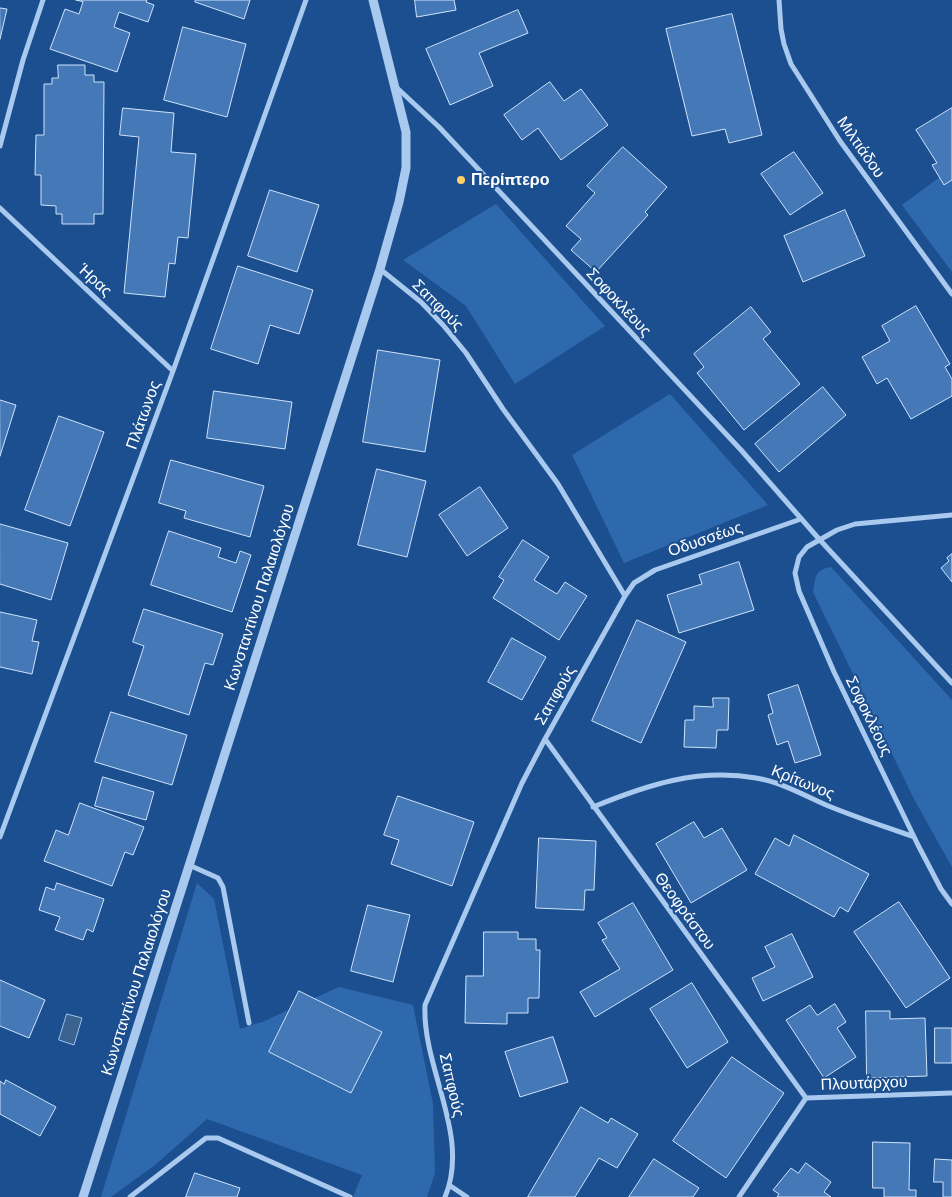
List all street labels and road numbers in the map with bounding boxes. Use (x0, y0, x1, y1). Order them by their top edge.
street label: Μιλτιάδου (833, 113, 889, 181)
street label: Ήρας (74, 260, 116, 300)
street label: Σοφοκλέους (582, 264, 656, 340)
street label: Σαπφούς (408, 275, 468, 335)
street label: Πλάτωνος (122, 378, 164, 452)
street label: Κωνσταντίνου Παλαιολόγου (220, 501, 298, 693)
street label: Οδυσσέως (665, 517, 745, 561)
street label: Σαπφούς (530, 662, 580, 728)
street label: Σοφοκλέους (841, 673, 897, 759)
street label: Κρίτωνος (769, 761, 837, 803)
street label: Θεοφράστου (651, 869, 719, 953)
street label: Κωνσταντίνου Παλαιολόγου (97, 886, 175, 1078)
street label: Σαπφούς (435, 1051, 469, 1119)
street label: Πλουτάρχου (820, 1072, 908, 1094)

